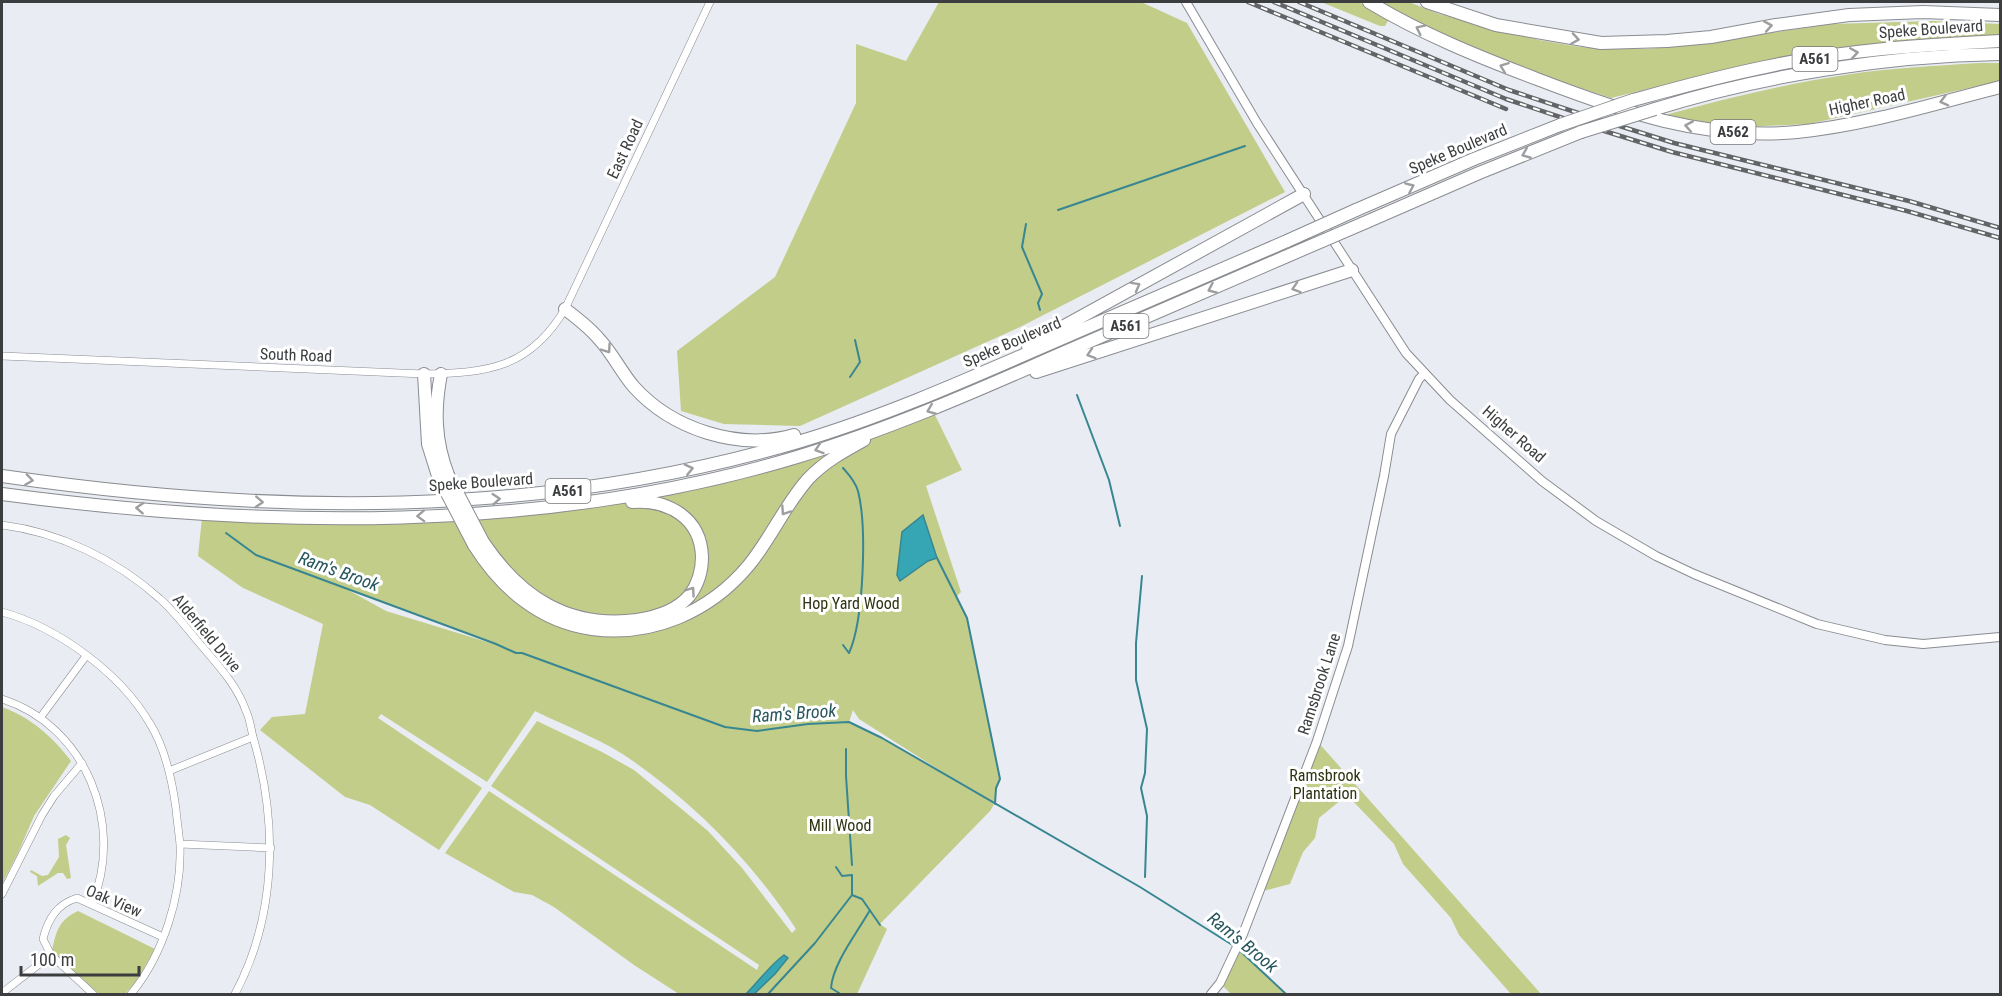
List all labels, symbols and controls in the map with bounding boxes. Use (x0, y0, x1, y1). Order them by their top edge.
street label: Speke Boulevard (1878, 16, 1984, 42)
one-way arrow (1763, 21, 1773, 33)
one-way arrow (1415, 25, 1426, 37)
one-way arrow (1570, 32, 1579, 44)
road number: A561 (1792, 47, 1838, 71)
one-way arrow (1849, 47, 1858, 59)
one-way arrow (1499, 61, 1510, 74)
street label: Higher Road (1827, 85, 1907, 119)
one-way arrow (1939, 94, 1949, 107)
street label: East Road (603, 116, 647, 182)
street label: Speke Boulevard (1406, 120, 1510, 178)
road number: A562 (1710, 120, 1756, 144)
one-way arrow (1685, 121, 1694, 133)
one-way arrow (1522, 147, 1533, 159)
one-way arrow (1403, 182, 1414, 194)
one-way arrow (1291, 281, 1302, 293)
one-way arrow (1129, 282, 1140, 293)
one-way arrow (1208, 282, 1219, 294)
street label: Speke Boulevard (960, 313, 1064, 371)
road number: A561 (1104, 314, 1148, 338)
one-way arrow (600, 342, 611, 353)
street label: South Road (260, 344, 332, 366)
one-way arrow (1086, 347, 1097, 360)
street label: Higher Road (1479, 401, 1549, 467)
one-way arrow (927, 403, 938, 415)
one-way arrow (814, 442, 825, 455)
one-way arrow (683, 463, 693, 476)
street label: Speke Boulevard (428, 469, 534, 495)
one-way arrow (25, 474, 34, 486)
road number: A561 (546, 479, 590, 503)
one-way arrow (492, 492, 501, 505)
one-way arrow (255, 495, 264, 508)
one-way arrow (135, 502, 144, 515)
one-way arrow (781, 505, 792, 516)
one-way arrow (417, 510, 426, 523)
water label: Ram's Brook (296, 547, 383, 596)
one-way arrow (684, 587, 695, 598)
street label: Alderfield Drive (169, 590, 245, 676)
park label: Hop Yard Wood (802, 594, 900, 613)
street label: Ramsbrook Lane (1294, 631, 1344, 737)
water label: Ram's Brook (751, 700, 838, 726)
park label: Ramsbrook Plantation (1289, 766, 1361, 803)
park label: Mill Wood (809, 816, 871, 835)
street label: Oak View (83, 881, 145, 921)
water label: Ram's Brook (1204, 907, 1283, 977)
scale bar (21, 939, 140, 977)
text: 100 m (30, 949, 74, 970)

